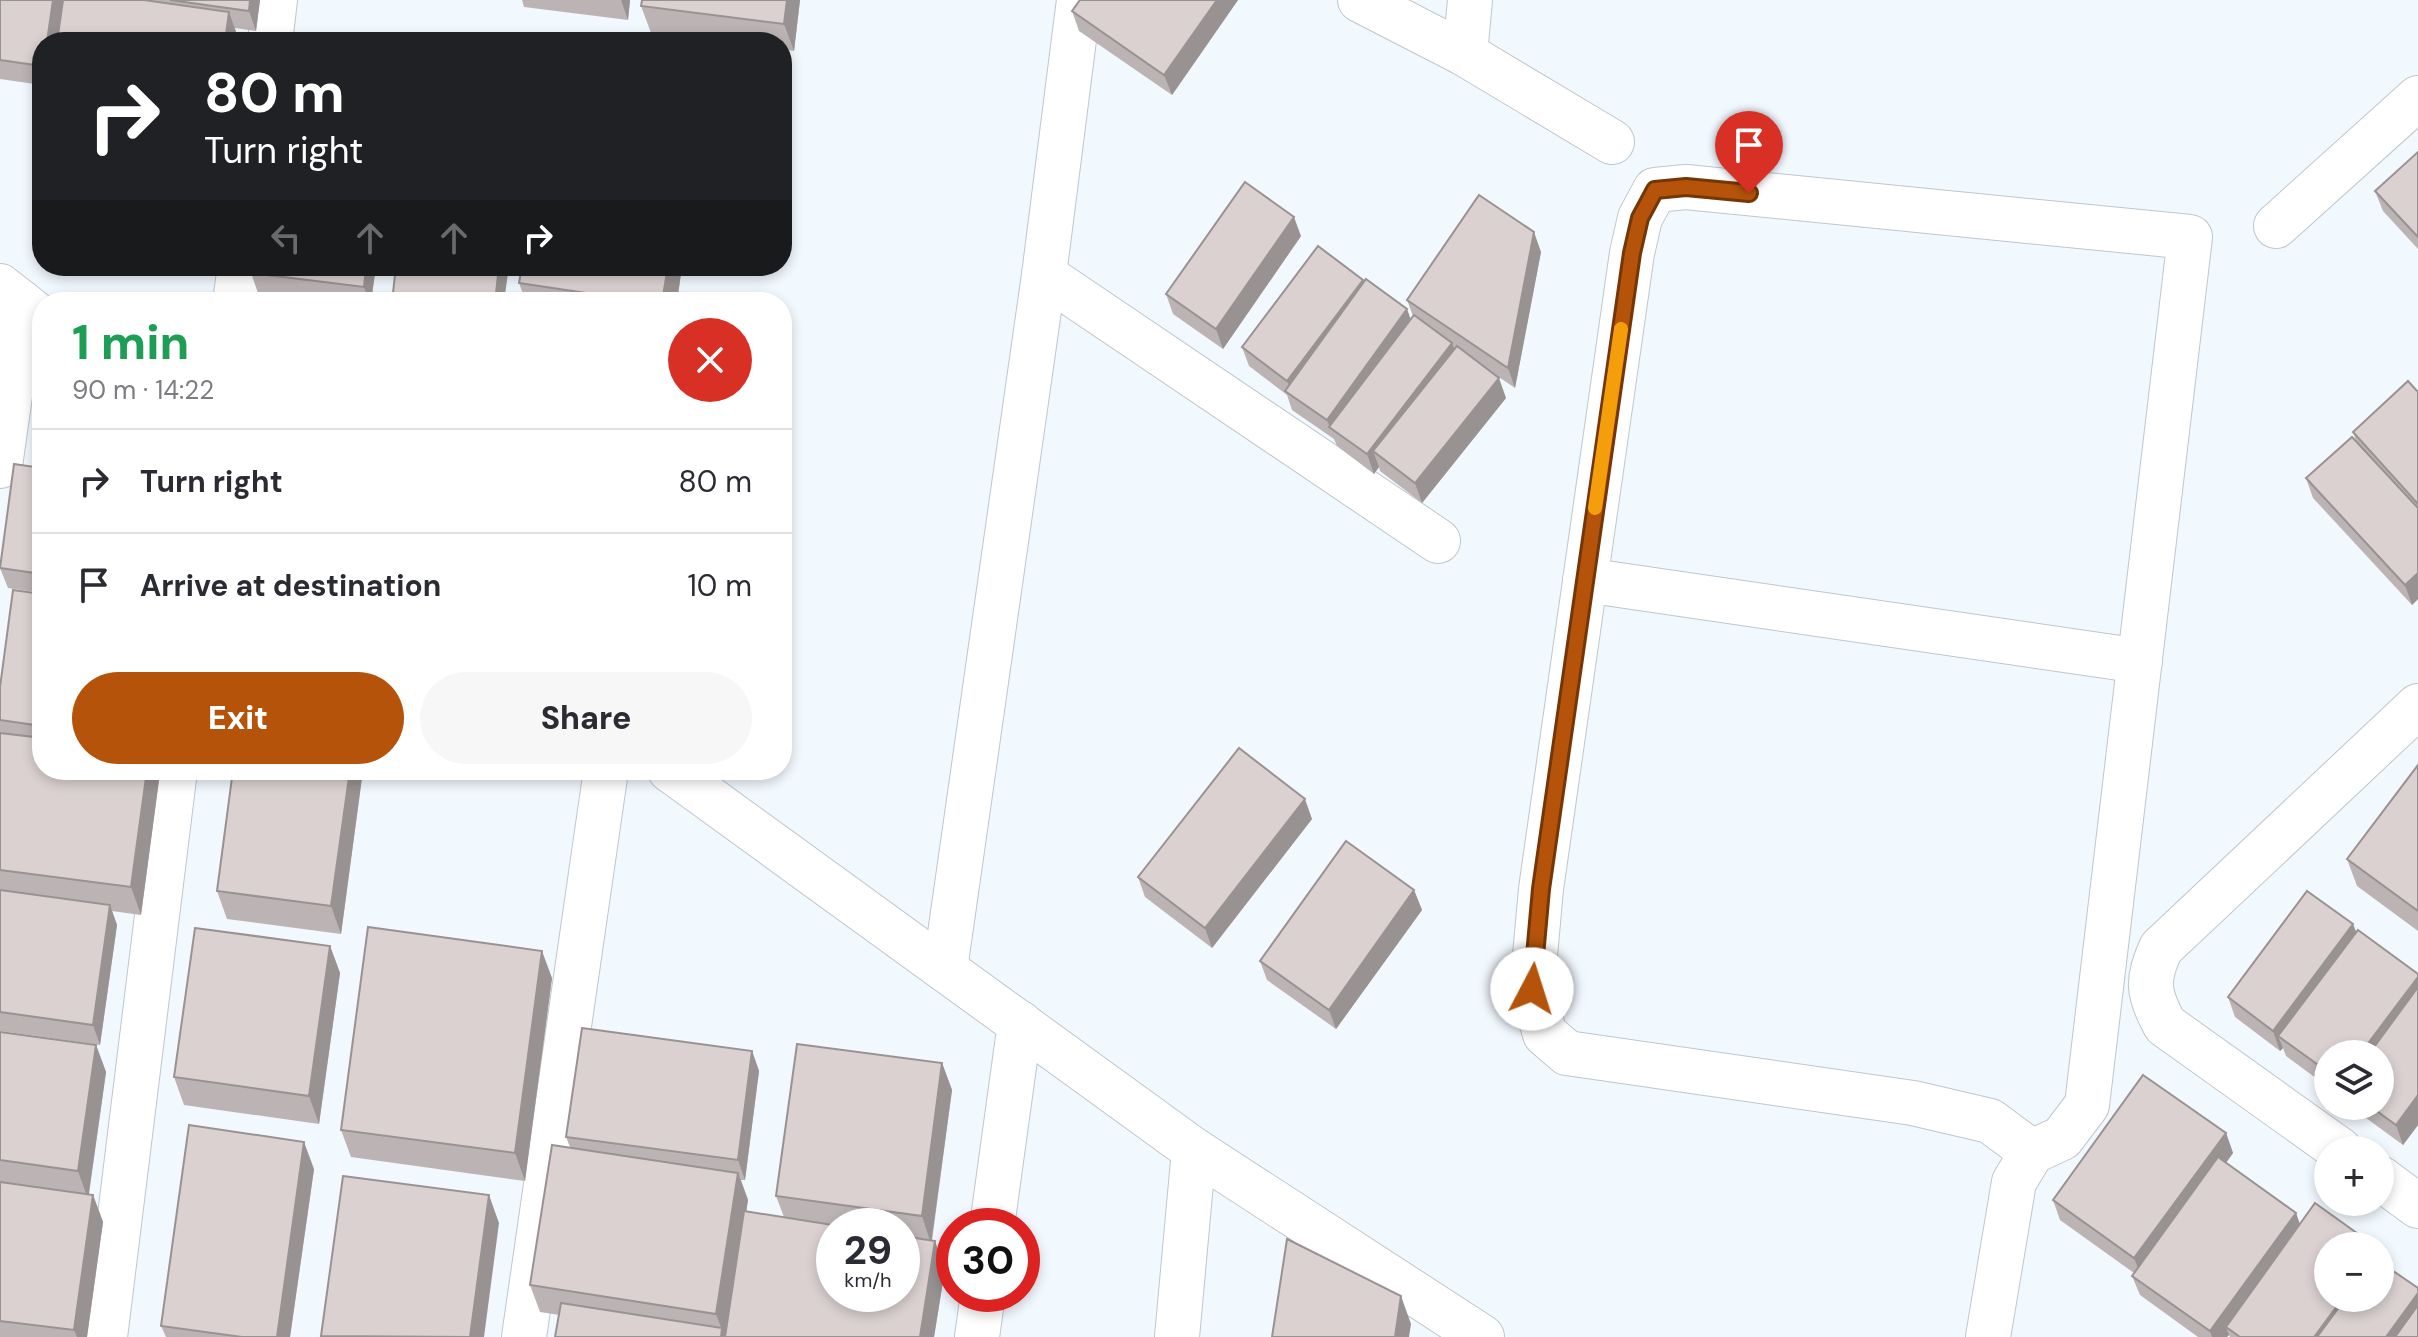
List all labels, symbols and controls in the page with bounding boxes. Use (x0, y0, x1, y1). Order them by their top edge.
text: 80 m (204, 56, 345, 129)
icon: right (72, 64, 176, 168)
pin (1715, 111, 1783, 193)
icon: arrive (1727, 123, 1771, 167)
text: Turn right (204, 127, 363, 174)
icon: left (264, 216, 308, 260)
icon: ahead (348, 216, 392, 260)
icon: ahead (432, 216, 476, 260)
icon: right (516, 216, 560, 260)
text: 1 min (72, 311, 189, 374)
button: close (668, 318, 752, 402)
text: 90 m · 14:22 (72, 373, 214, 407)
icon: right (72, 459, 116, 503)
text: Turn right (140, 462, 283, 501)
text: 80 m (679, 462, 752, 501)
icon: arrive (72, 563, 116, 607)
text: Arrive at destination (140, 566, 441, 605)
text: 10 m (687, 566, 752, 605)
button: Exit (72, 672, 404, 764)
button: Share (420, 672, 752, 764)
position arrow (1490, 947, 1574, 1031)
map controls (2314, 1040, 2394, 1312)
button: layers (2314, 1040, 2394, 1120)
button: + (2314, 1136, 2394, 1216)
speed limit sign: 30 (936, 1208, 1040, 1312)
text: 29 (844, 1224, 892, 1276)
button: − (2314, 1232, 2394, 1312)
text: km/h (844, 1267, 892, 1293)

